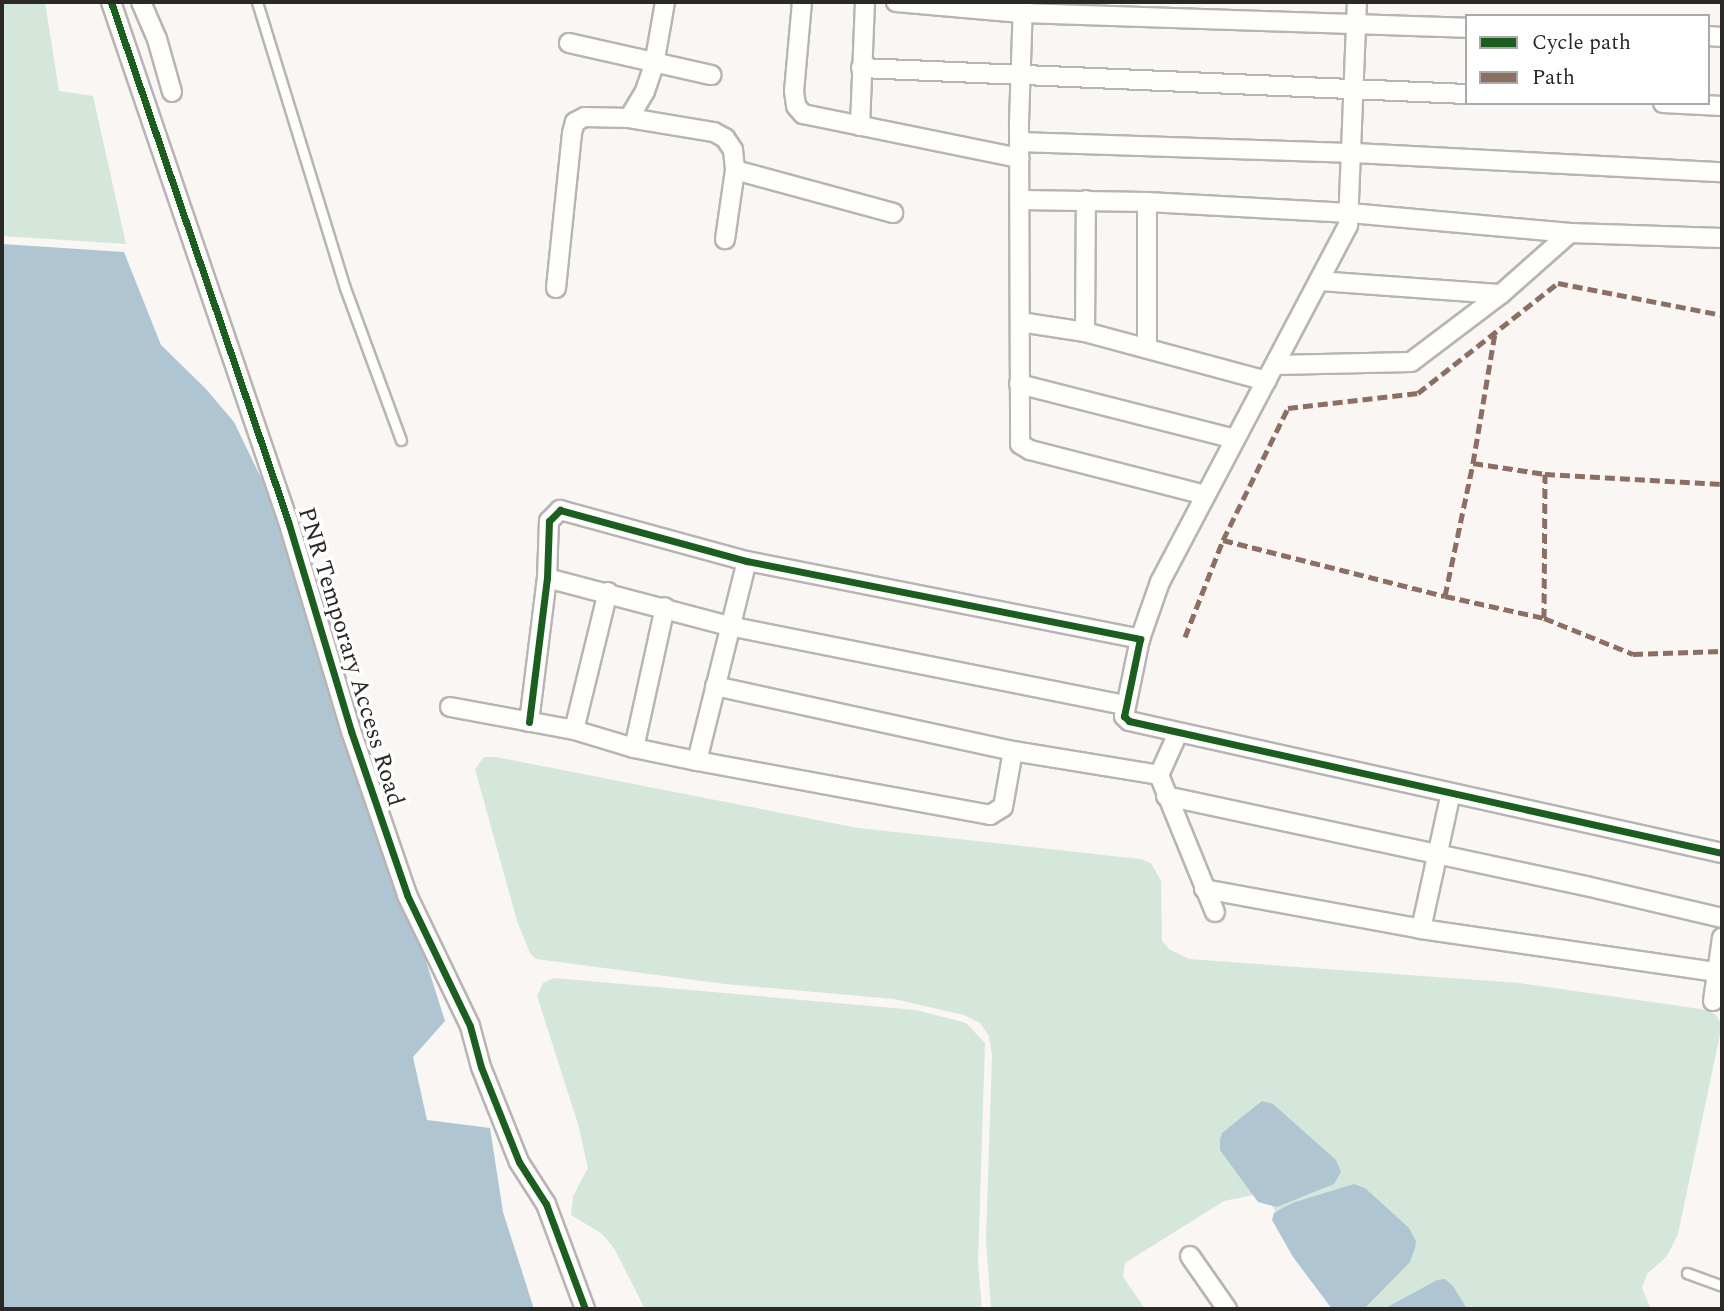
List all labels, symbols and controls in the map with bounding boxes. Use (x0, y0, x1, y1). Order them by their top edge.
legend (1465, 14, 1710, 105)
text: Cycle path (1532, 27, 1631, 59)
text: Path (1532, 62, 1575, 94)
street label: PNR Temporary Access Road (291, 504, 409, 810)

